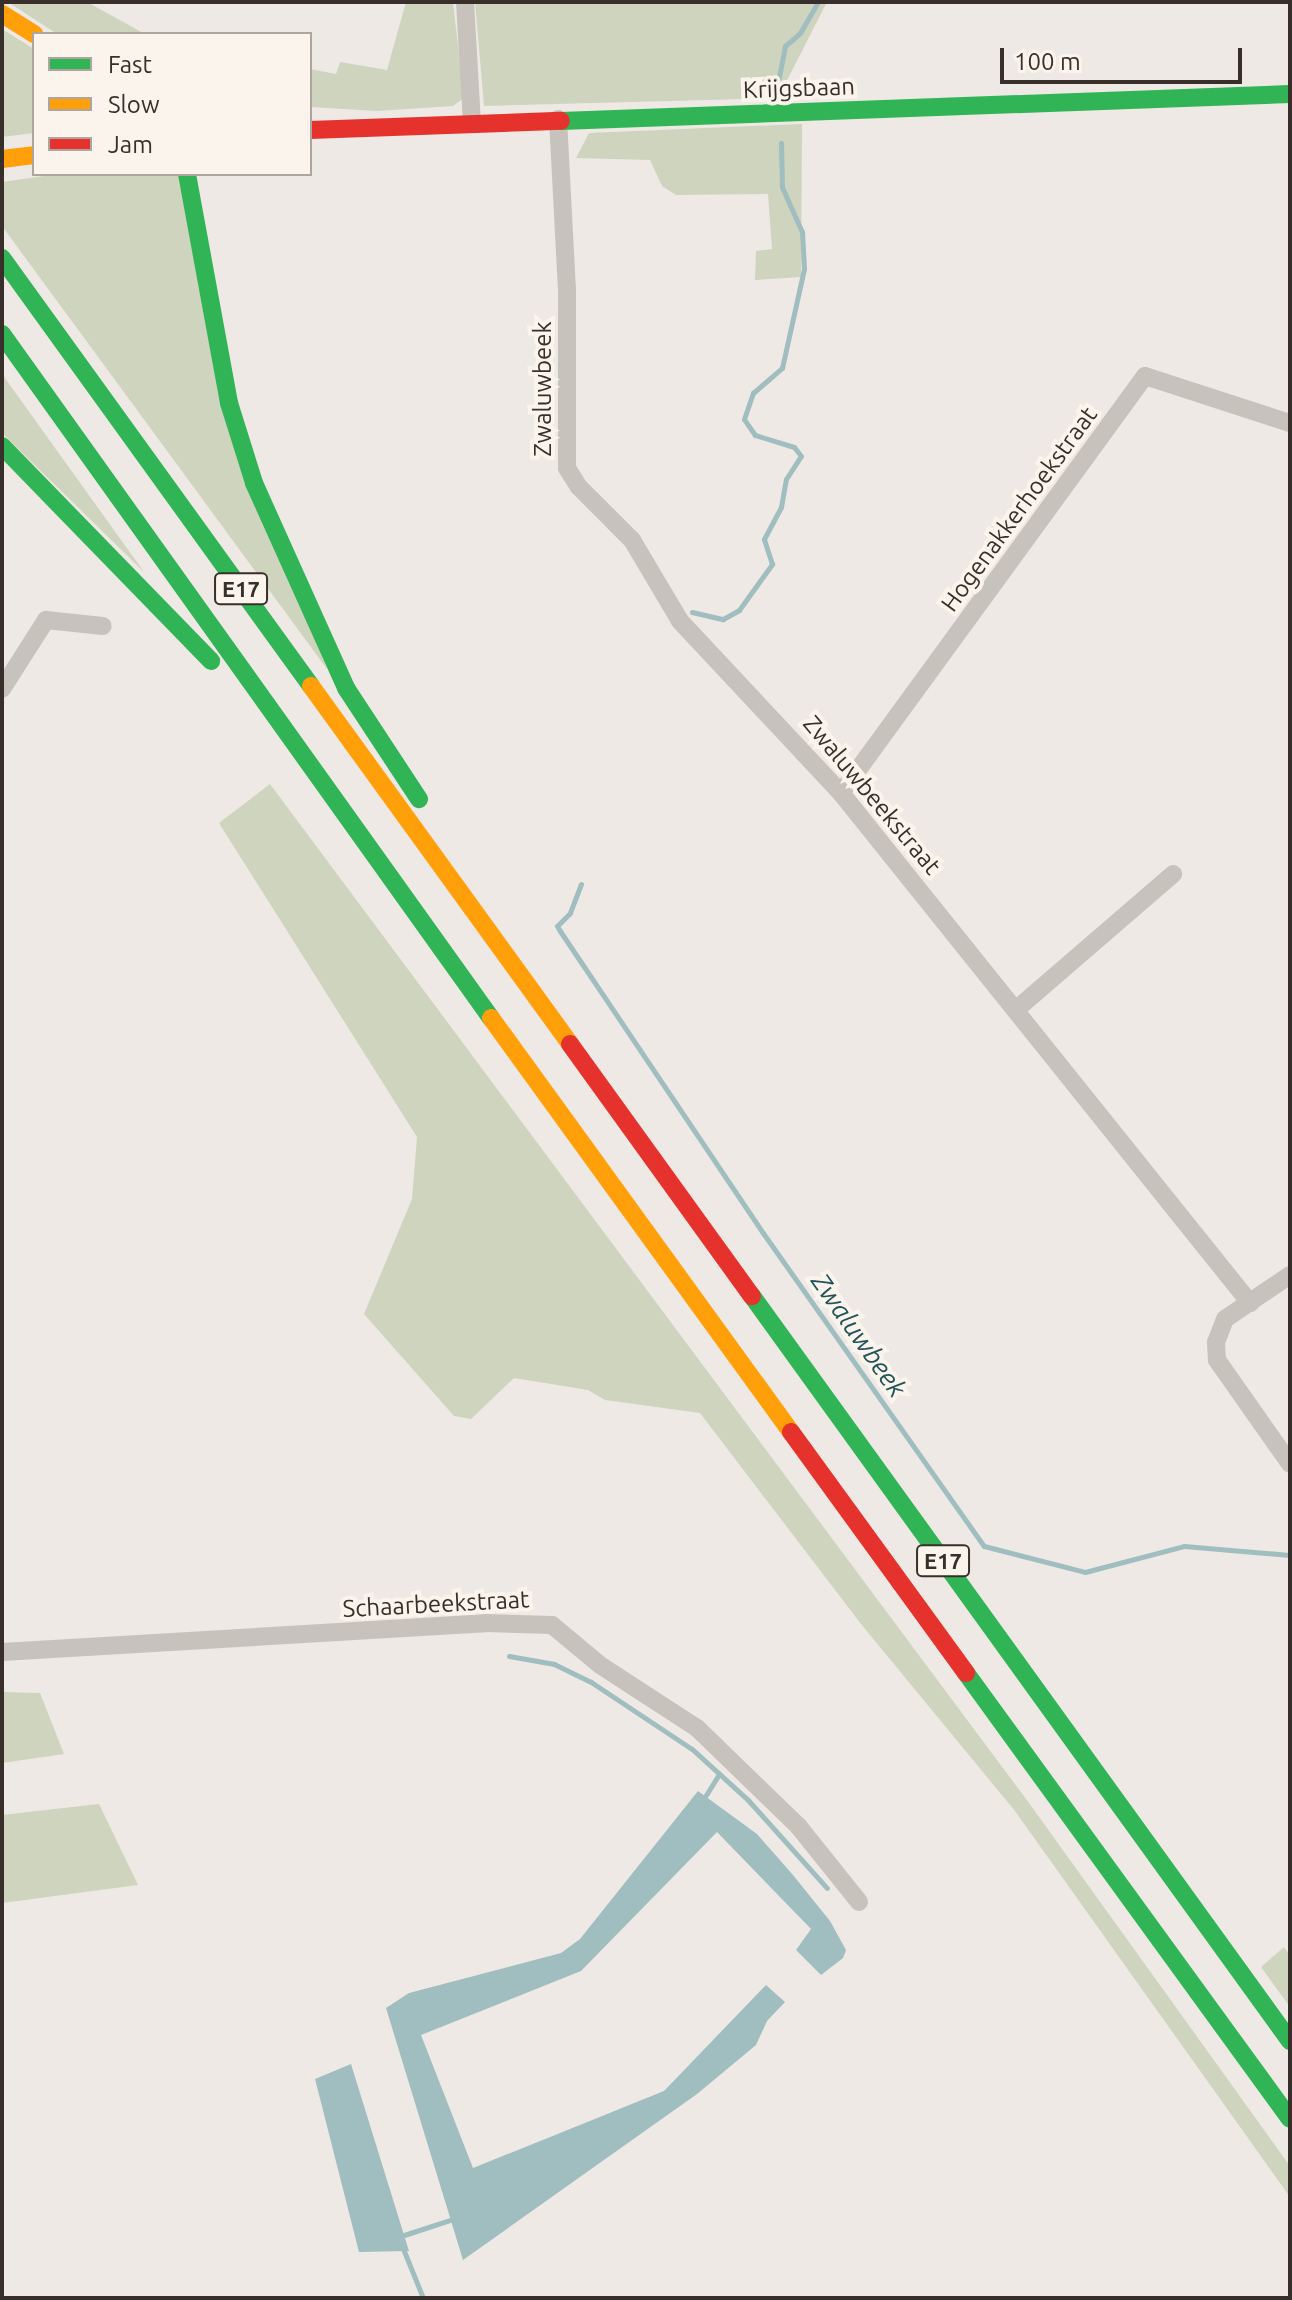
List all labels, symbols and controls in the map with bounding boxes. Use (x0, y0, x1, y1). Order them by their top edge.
legend (32, 32, 312, 176)
scale bar (1004, 32, 1246, 82)
text: 100 m (1014, 48, 1081, 75)
text: Fast (108, 51, 152, 78)
street label: Krijgsbaan (743, 72, 855, 104)
text: Slow (108, 91, 160, 118)
text: Jam (108, 131, 153, 158)
street label: Zwaluwbeek (529, 321, 557, 457)
street label: Hogenakkerhoekstraat (935, 401, 1103, 617)
road number: E17 (213, 571, 269, 607)
street label: Zwaluwbeekstraat (797, 710, 947, 880)
water label: Zwaluwbeek (805, 1267, 913, 1403)
road number: E17 (915, 1543, 971, 1579)
street label: Schaarbeekstraat (342, 1585, 530, 1623)

